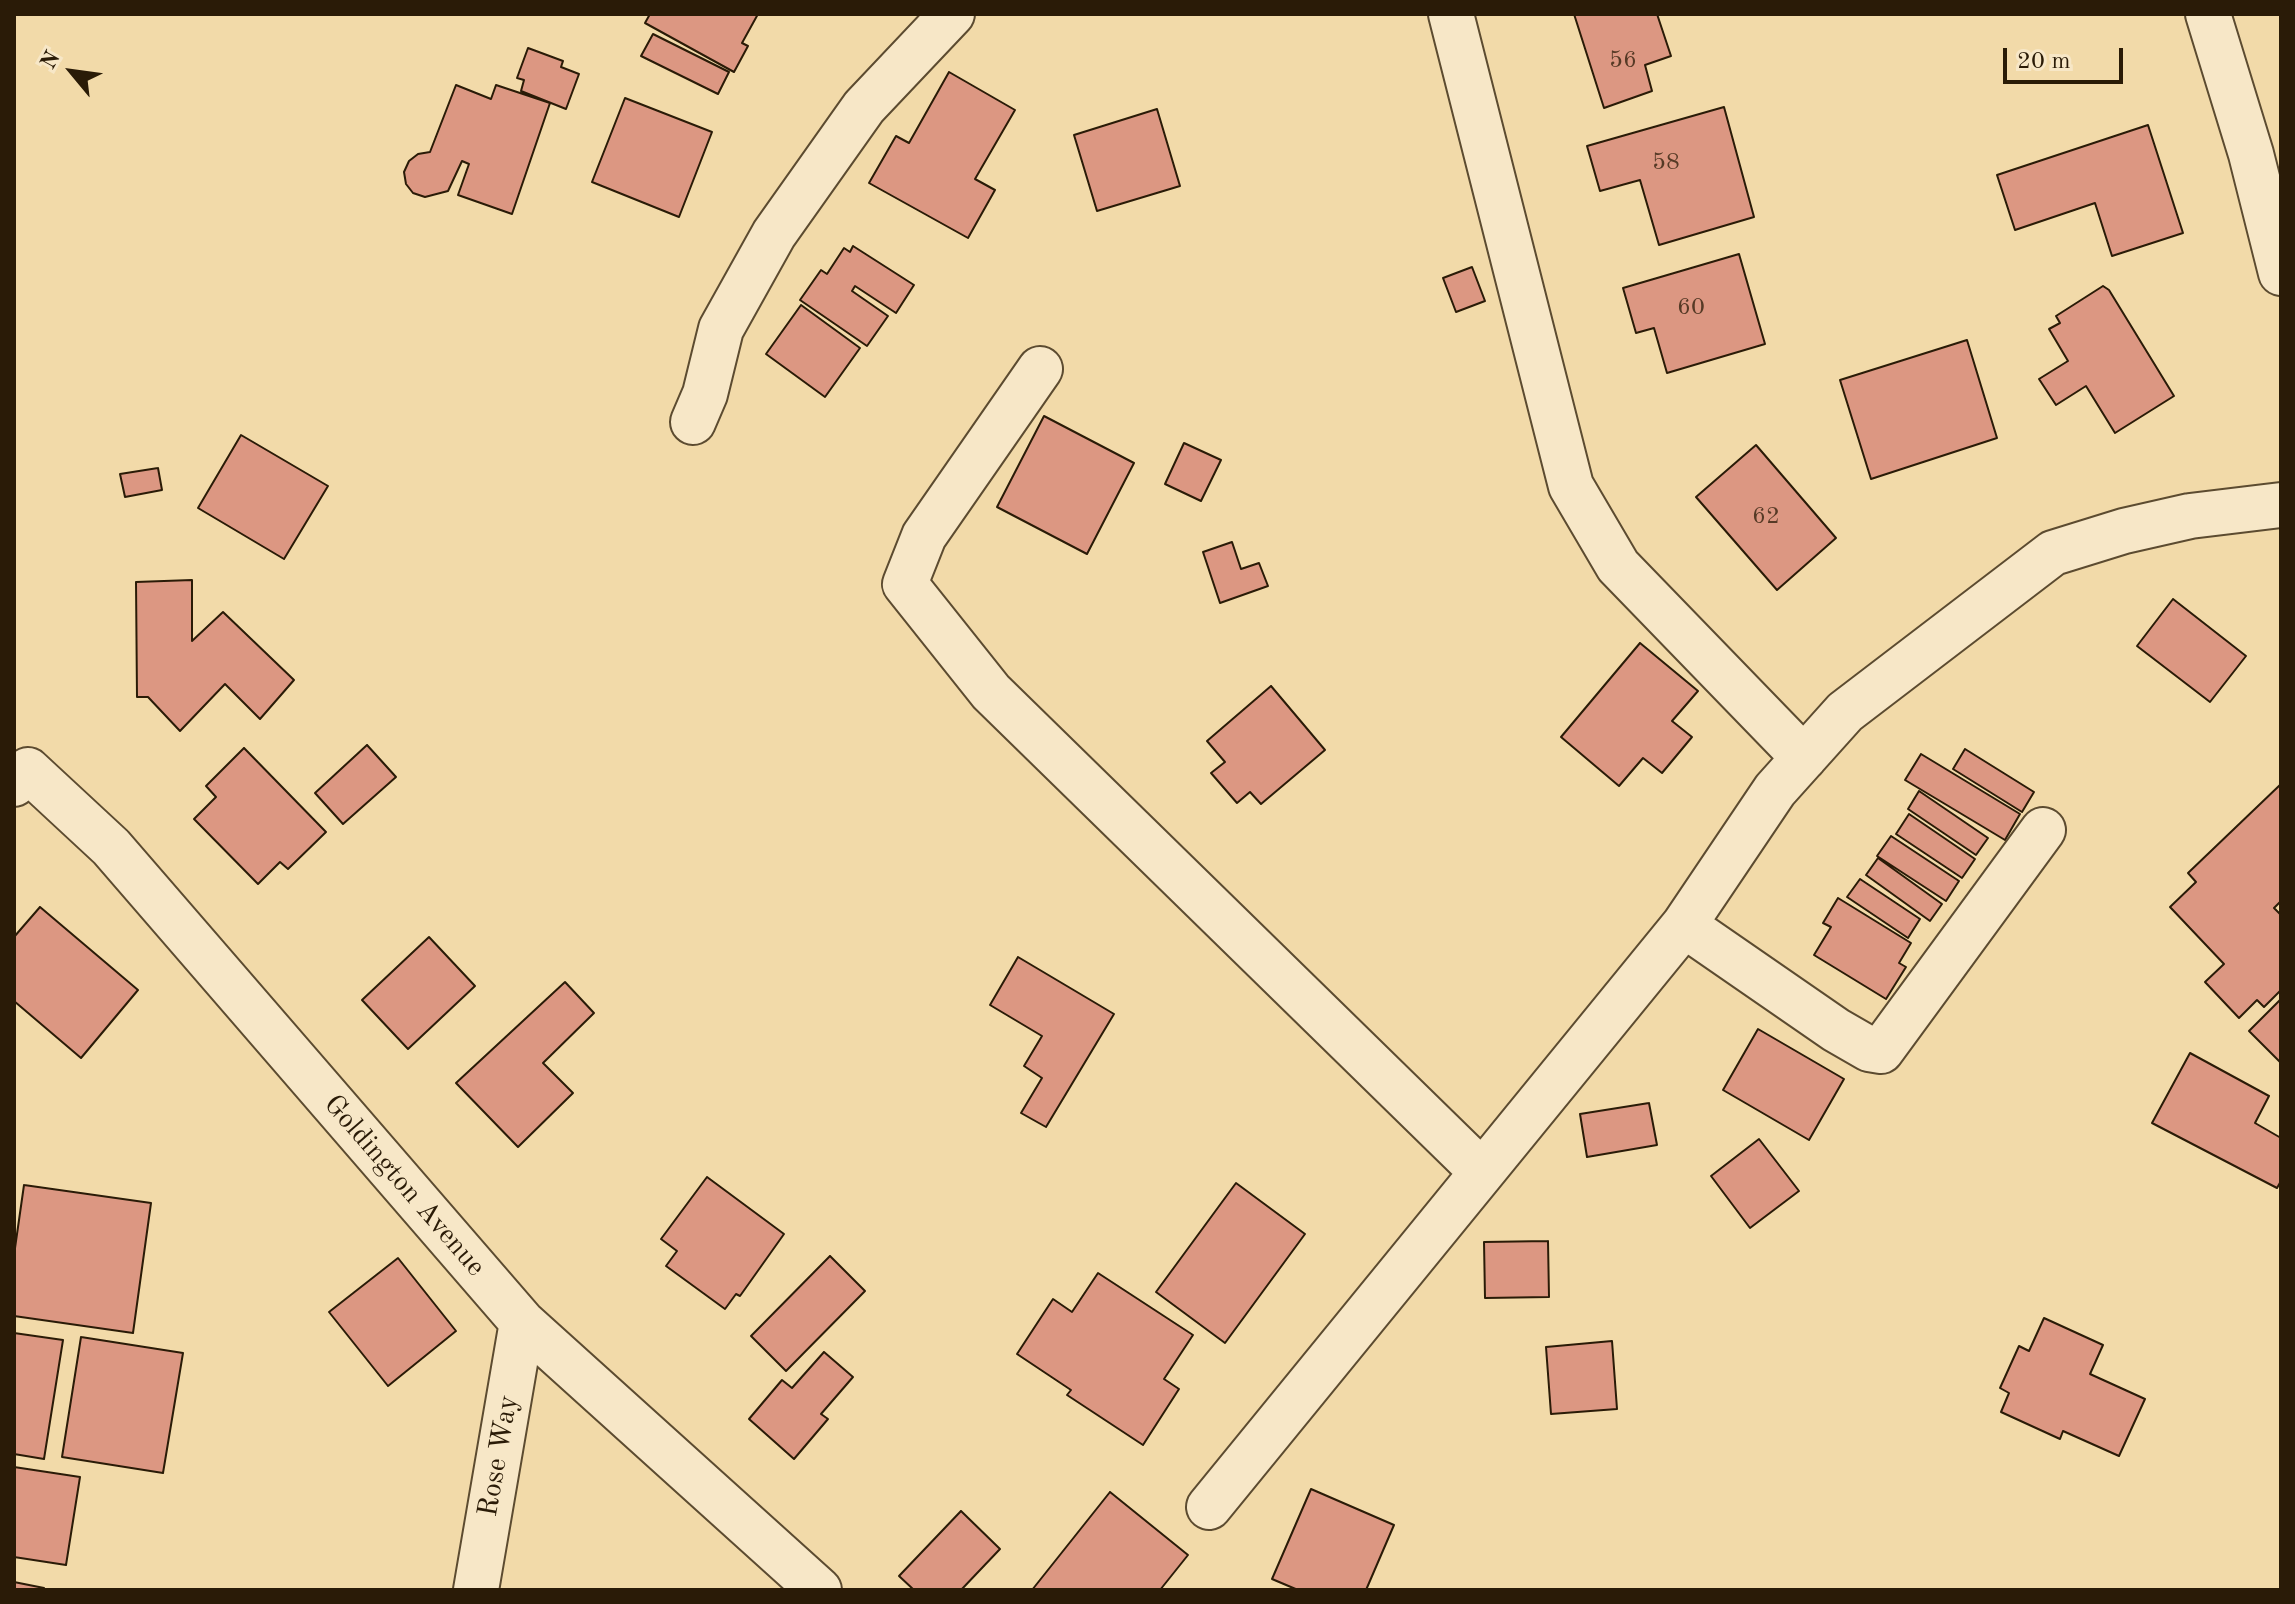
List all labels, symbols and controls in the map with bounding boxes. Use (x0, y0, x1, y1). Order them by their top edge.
north arrow (32, 32, 112, 112)
scale bar (2007, 32, 2127, 82)
house number: 56 (1609, 47, 1637, 75)
text: N (37, 48, 65, 73)
text: 20 m (2017, 50, 2071, 74)
house number: 58 (1652, 149, 1680, 177)
house number: 60 (1677, 294, 1705, 322)
house number: 62 (1752, 503, 1780, 531)
street label: Goldington Avenue (316, 1088, 492, 1284)
street label: Rose Way (472, 1393, 526, 1519)

